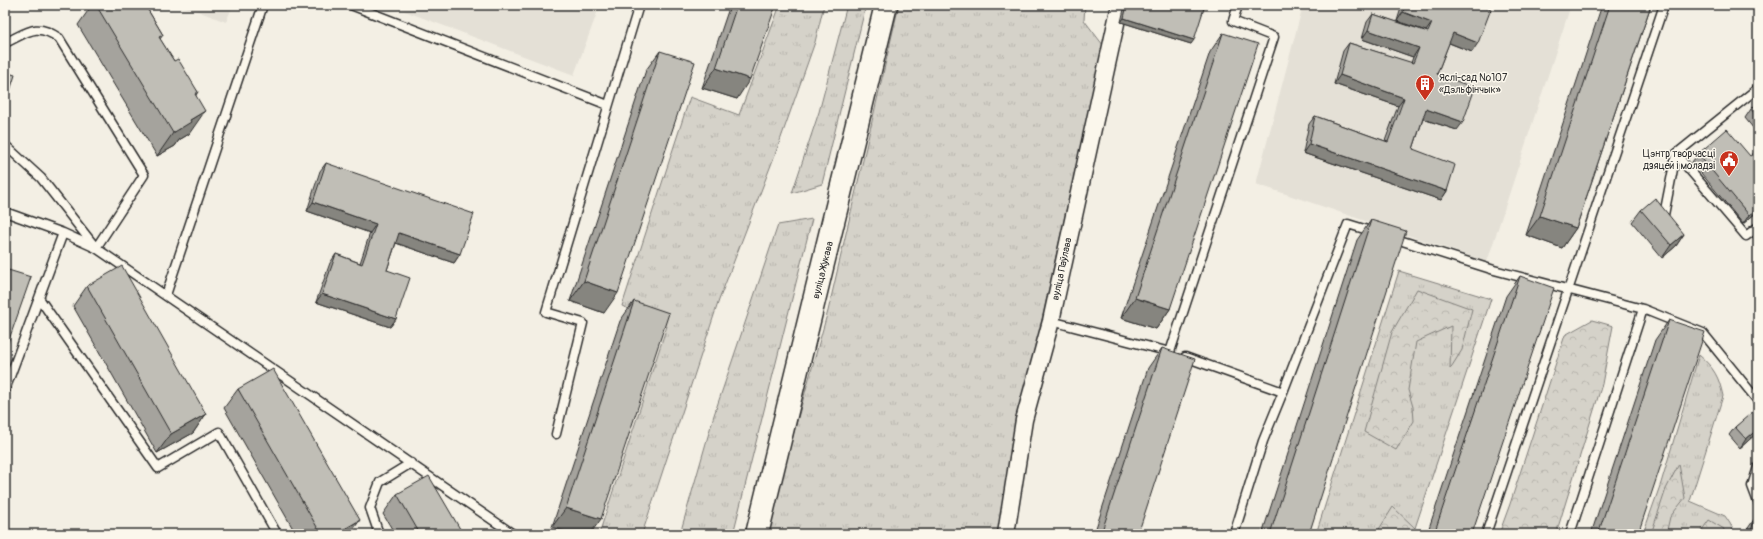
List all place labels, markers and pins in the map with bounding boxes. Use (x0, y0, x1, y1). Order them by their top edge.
place label: Яслі-сад №107 «Дэльфінчык» (1439, 72, 1508, 96)
building icon: Яслі-сад №107 «Дэльфінчык» (1414, 73, 1436, 101)
place label: Цэнтр творчасці дзяцей і моладзі (1643, 148, 1715, 172)
public building icon: Цэнтр творчасці дзяцей і моладзі (1718, 149, 1740, 177)

